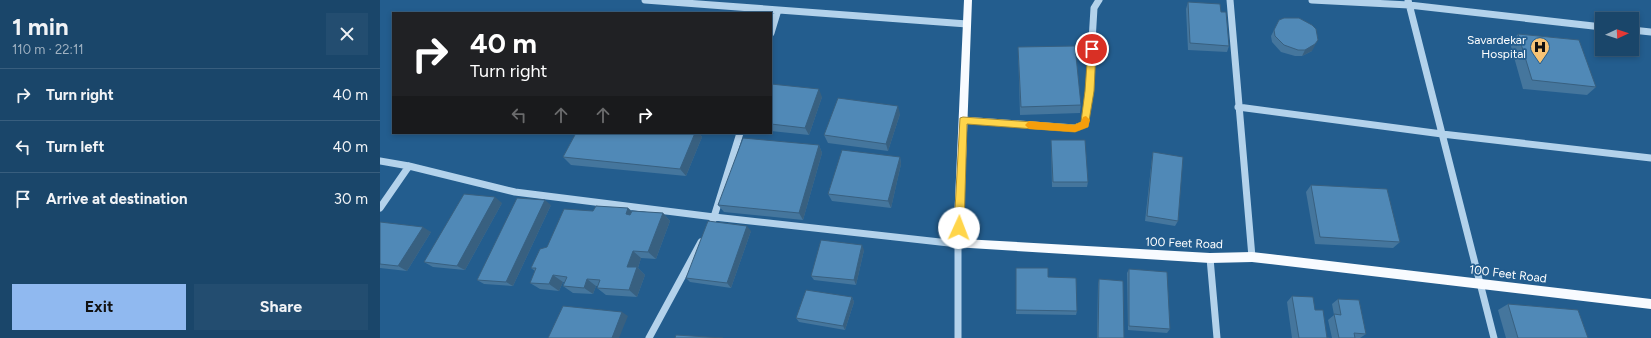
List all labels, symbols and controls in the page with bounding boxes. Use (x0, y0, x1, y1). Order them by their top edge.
text: 1 min (12, 12, 69, 41)
north arrow (1595, 12, 1639, 56)
map controls (1595, 12, 1639, 56)
button: close (326, 13, 368, 55)
text: 40 m (470, 26, 537, 60)
icon: right (404, 28, 456, 80)
pin (1075, 32, 1109, 66)
place label: Savardekar Hospital (1467, 33, 1526, 61)
hospital icon: Savardekar Hospital (1529, 36, 1551, 64)
icon: arrive (1081, 38, 1103, 60)
text: 110 m · 22:11 (12, 42, 84, 57)
text: Turn right (470, 60, 547, 82)
icon: right (12, 84, 34, 106)
text: Turn right (46, 86, 114, 104)
text: 40 m (333, 86, 368, 104)
icon: left (508, 104, 530, 126)
icon: ahead (550, 104, 572, 126)
icon: ahead (592, 104, 614, 126)
icon: right (634, 104, 656, 126)
icon: left (12, 136, 34, 158)
text: Turn left (46, 138, 104, 156)
text: 40 m (333, 138, 368, 156)
icon: arrive (12, 188, 34, 210)
text: Arrive at destination (46, 190, 187, 208)
text: 30 m (334, 190, 368, 208)
position arrow (938, 207, 980, 249)
street label: 100 Feet Road (1145, 235, 1223, 251)
street label: 100 Feet Road (1468, 262, 1548, 286)
button: Exit (12, 284, 186, 330)
button: Share (194, 284, 368, 330)

